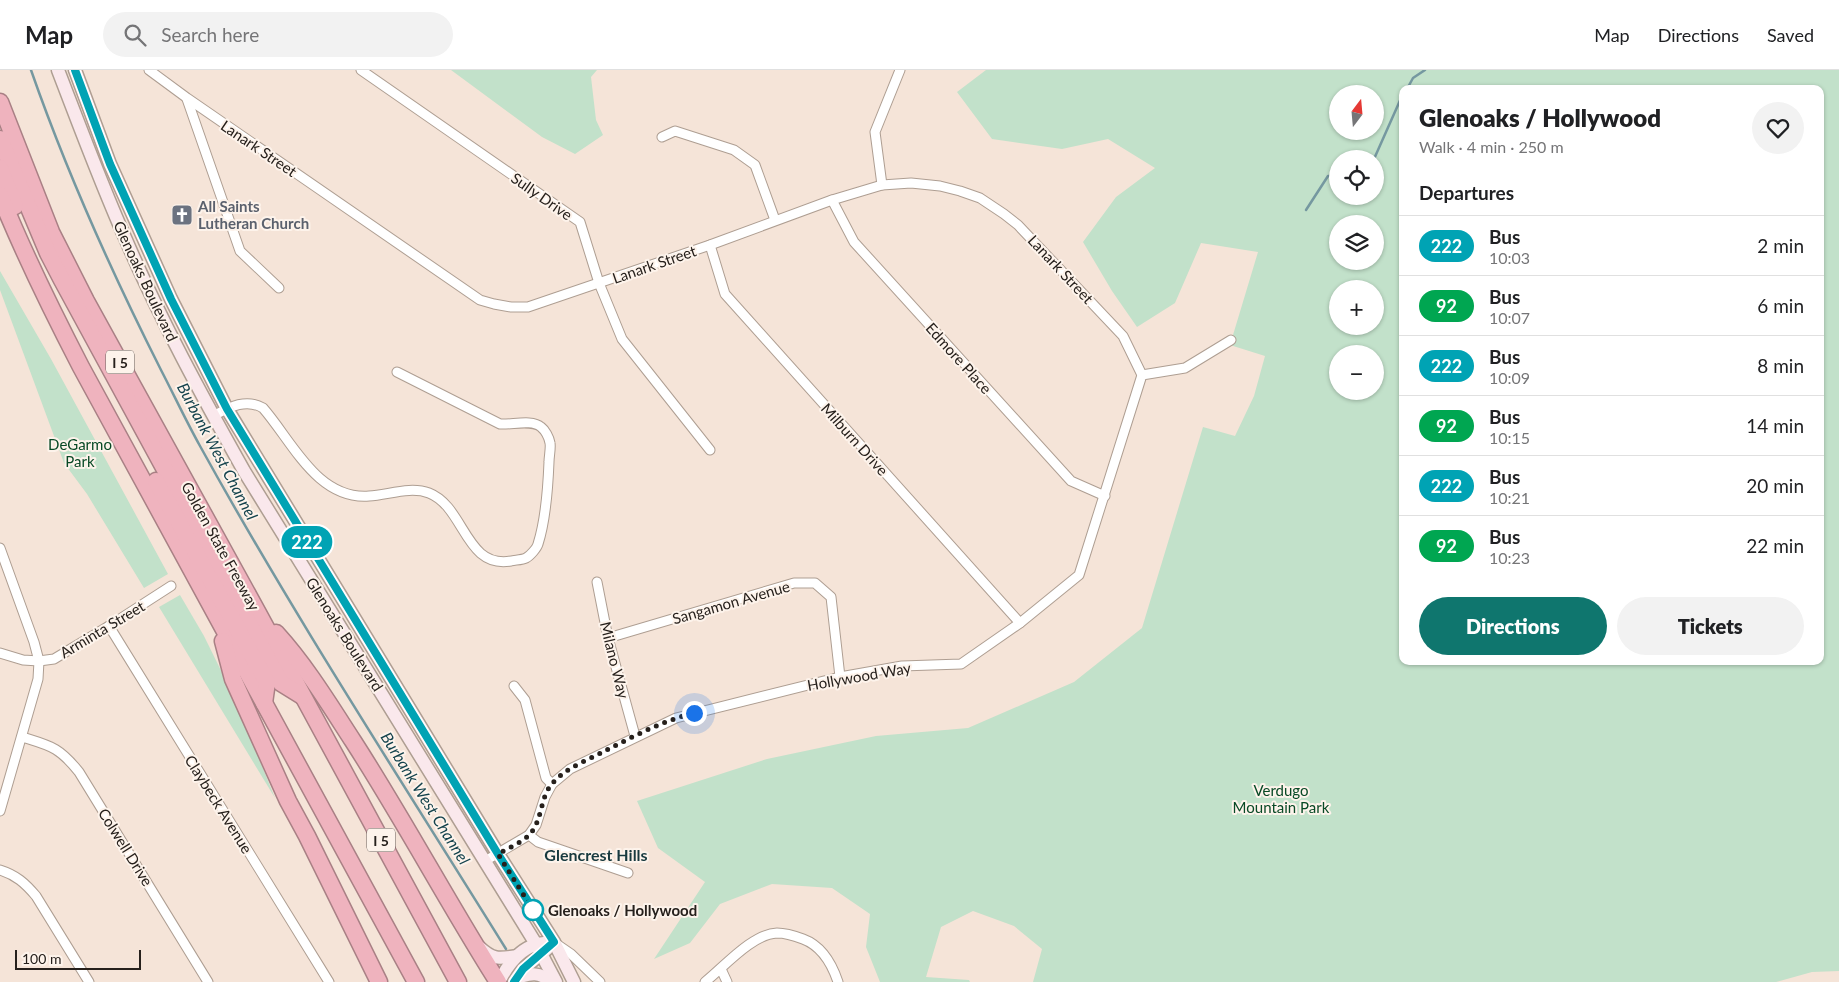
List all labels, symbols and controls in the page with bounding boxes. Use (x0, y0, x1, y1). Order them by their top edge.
search box (103, 12, 453, 57)
text: Map (25, 20, 73, 49)
icon: search (121, 21, 149, 49)
text: Search here (161, 23, 259, 46)
text: Map (1594, 24, 1630, 46)
text: Directions (1658, 24, 1739, 46)
text: Saved (1767, 24, 1814, 46)
north arrow (1329, 85, 1384, 140)
map controls (1329, 85, 1384, 400)
button: heart (1752, 102, 1804, 154)
text: Glenoaks / Hollywood (1419, 103, 1661, 132)
street label: Lanark Street (218, 116, 301, 180)
text: Walk · 4 min · 250 m (1419, 137, 1564, 156)
button: locate (1329, 150, 1384, 205)
street label: Sully Drive (508, 168, 576, 224)
text: Departures (1419, 181, 1514, 204)
place label: All Saints Lutheran Church (197, 197, 309, 232)
church icon: All Saints Lutheran Church (170, 203, 194, 227)
button: layers (1329, 215, 1384, 270)
street label: Glenoaks Boulevard (110, 218, 182, 344)
text: Bus (1489, 225, 1520, 248)
street label: Lanark Street (1025, 231, 1098, 308)
text: 2 min (1757, 234, 1804, 257)
text: 222 (1431, 235, 1462, 257)
street label: Lanark Street (610, 241, 699, 287)
text: 10:03 (1489, 248, 1530, 267)
button: + (1329, 280, 1384, 335)
text: Bus (1489, 285, 1520, 308)
text: 6 min (1757, 294, 1804, 317)
text: 92 (1436, 295, 1457, 317)
text: 10:07 (1489, 308, 1530, 327)
street label: Edmore Place (922, 319, 996, 397)
button: − (1329, 345, 1384, 400)
text: Bus (1489, 345, 1520, 368)
road number: I 5 (106, 350, 134, 374)
text: 8 min (1757, 354, 1804, 377)
text: 222 (1431, 355, 1462, 377)
text: 10:09 (1489, 368, 1530, 387)
water label: Burbank West Channel (174, 379, 262, 523)
street label: Milburn Drive (818, 399, 892, 479)
text: Bus (1489, 405, 1520, 428)
text: 14 min (1746, 414, 1804, 437)
text: 92 (1436, 415, 1457, 437)
text: 10:15 (1489, 428, 1530, 447)
park label: DeGarmo Park (48, 435, 112, 470)
text: Bus (1489, 465, 1520, 488)
text: 20 min (1746, 474, 1804, 497)
text: 222 (1431, 475, 1462, 497)
street label: Golden State Freeway (178, 478, 264, 614)
text: 10:21 (1489, 488, 1530, 507)
text: Bus (1489, 525, 1520, 548)
line badge: 222 (278, 526, 336, 558)
text: 222 (291, 531, 323, 553)
text: 22 min (1746, 534, 1804, 557)
text: 92 (1436, 535, 1457, 557)
text: 10:23 (1489, 548, 1530, 567)
street label: Glenoaks Boulevard (303, 574, 387, 694)
street label: Sangamon Avenue (670, 577, 792, 627)
street label: Arminta Street (56, 596, 148, 661)
button: Directions (1419, 597, 1607, 655)
button: Tickets (1617, 597, 1804, 655)
street label: Milano Way (597, 620, 633, 701)
street label: Hollywood Way (806, 658, 912, 694)
your location (682, 701, 707, 726)
water label: Burbank West Channel (378, 728, 475, 868)
street label: Claybeck Avenue (182, 751, 257, 857)
park label: Verdugo Mountain Park (1233, 781, 1330, 816)
street label: Colwell Drive (95, 805, 157, 889)
road number: I 5 (367, 828, 395, 852)
district label: Glencrest Hills (544, 845, 648, 864)
marker: Glenoaks / Hollywood (522, 899, 544, 921)
place label: Glenoaks / Hollywood (548, 901, 697, 919)
scale bar (15, 947, 141, 970)
text: 100 m (22, 950, 61, 967)

